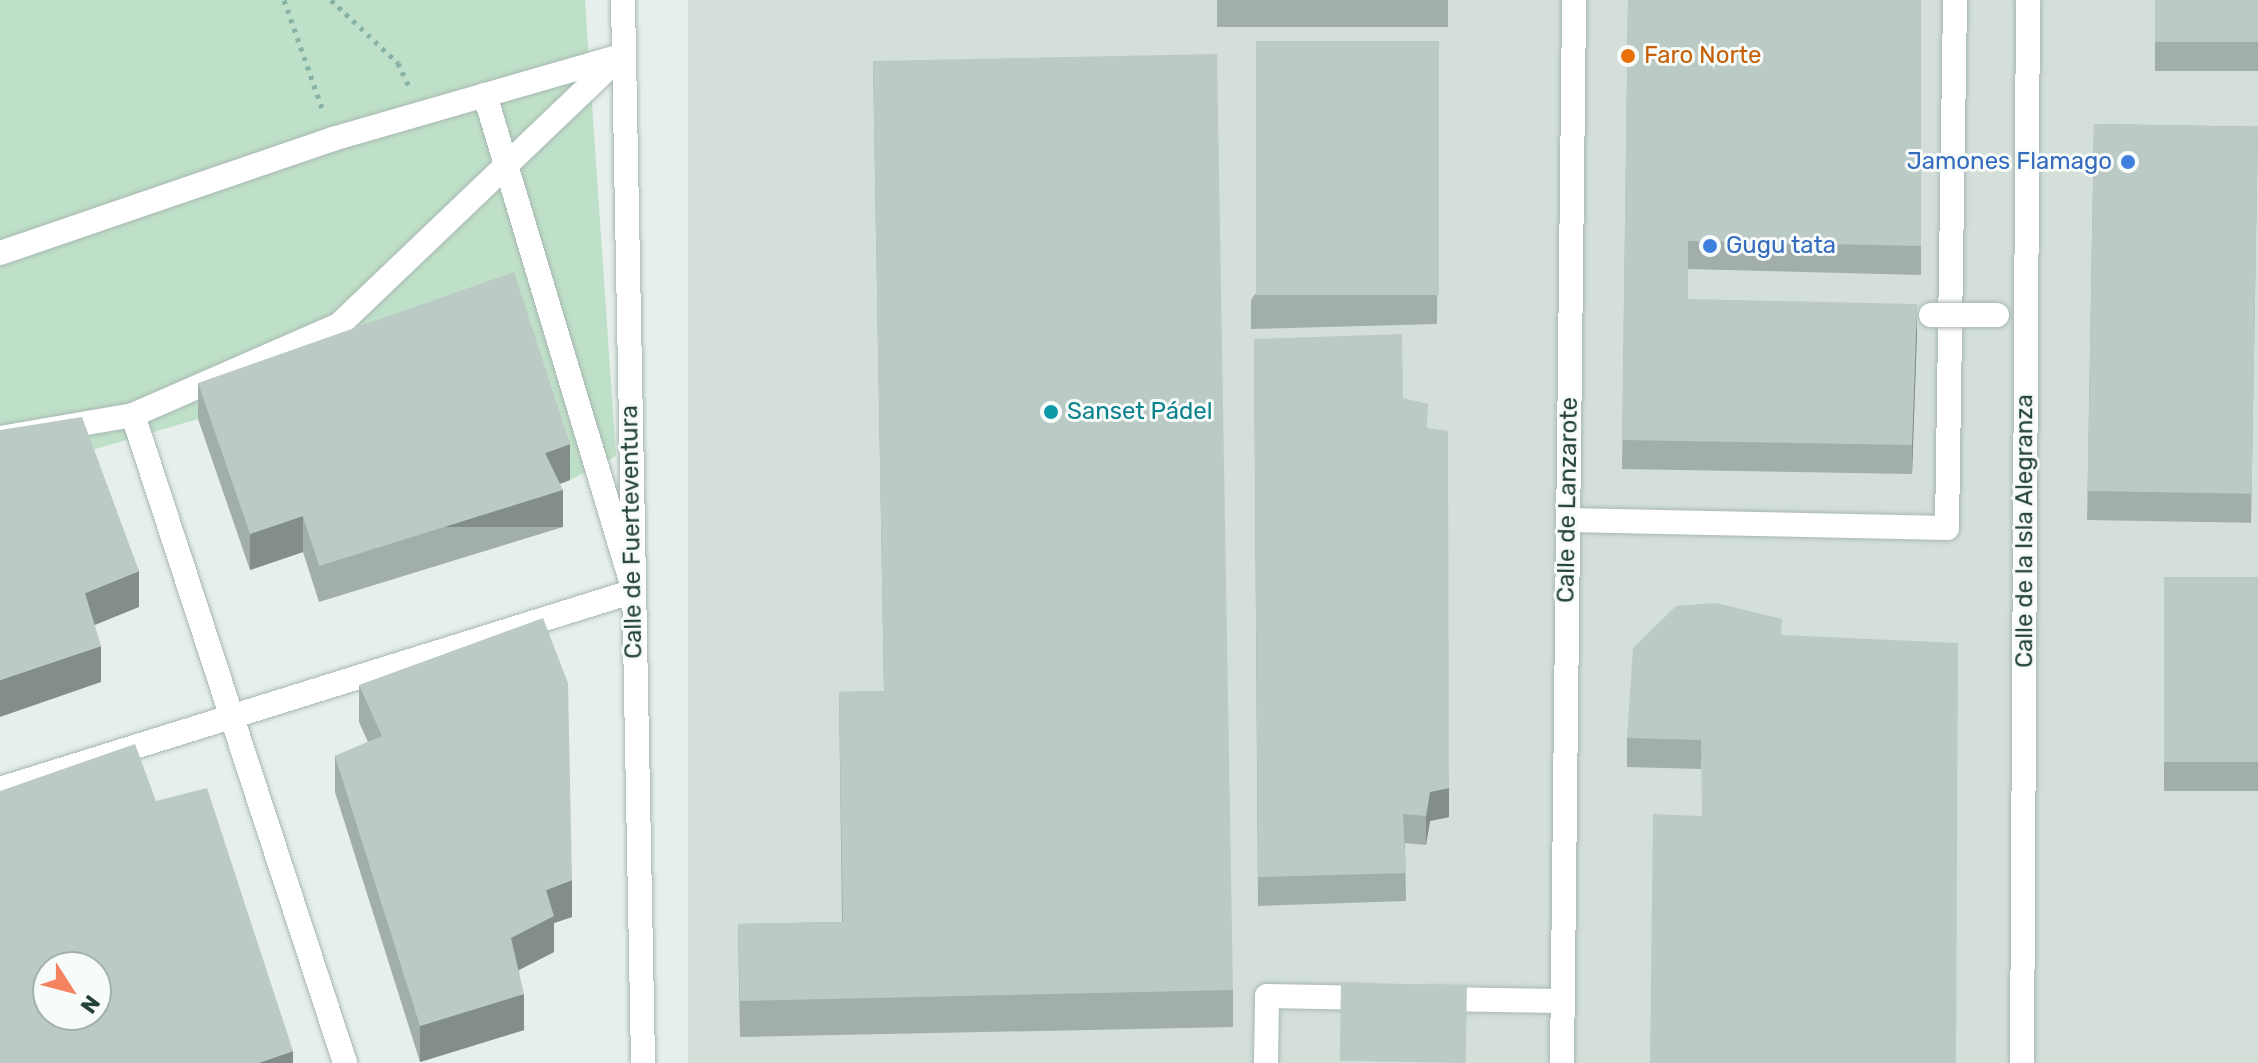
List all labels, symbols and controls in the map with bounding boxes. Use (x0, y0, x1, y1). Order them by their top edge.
place label: Faro Norte (1644, 42, 1762, 70)
marker: Faro Norte (1619, 47, 1637, 65)
place label: Jamones Flamago (1907, 148, 2112, 176)
marker: Jamones Flamago (2119, 153, 2137, 171)
place label: Gugu tata (1726, 232, 1837, 260)
marker: Gugu tata (1701, 237, 1719, 255)
street label: Calle de la Isla Alegranza (2011, 394, 2039, 668)
street label: Calle de Lanzarote (1552, 397, 1584, 603)
place label: Sanset Pádel (1067, 398, 1213, 426)
marker: Sanset Pádel (1042, 403, 1060, 421)
street label: Calle de Fuerteventura (615, 405, 649, 659)
north arrow (32, 951, 112, 1031)
text: N (75, 990, 106, 1019)

